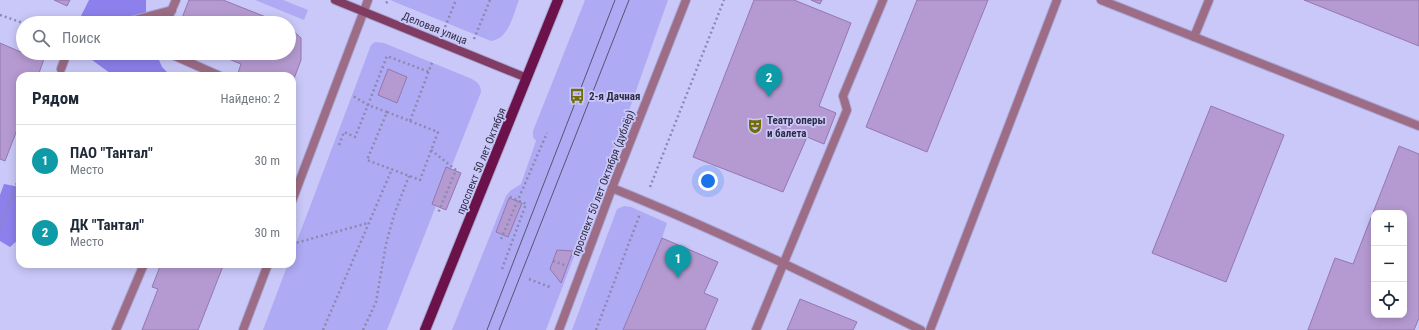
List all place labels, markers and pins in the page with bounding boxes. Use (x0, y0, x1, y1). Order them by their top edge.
pin: 2 (756, 64, 782, 97)
bus stop icon: 2-я Дачная (568, 87, 586, 105)
place label: 2-я Дачная (589, 90, 640, 103)
place label: Театр оперы и балета (767, 114, 826, 140)
theatre icon: Театр оперы и балета (746, 117, 764, 135)
pin: 1 (665, 245, 691, 278)

